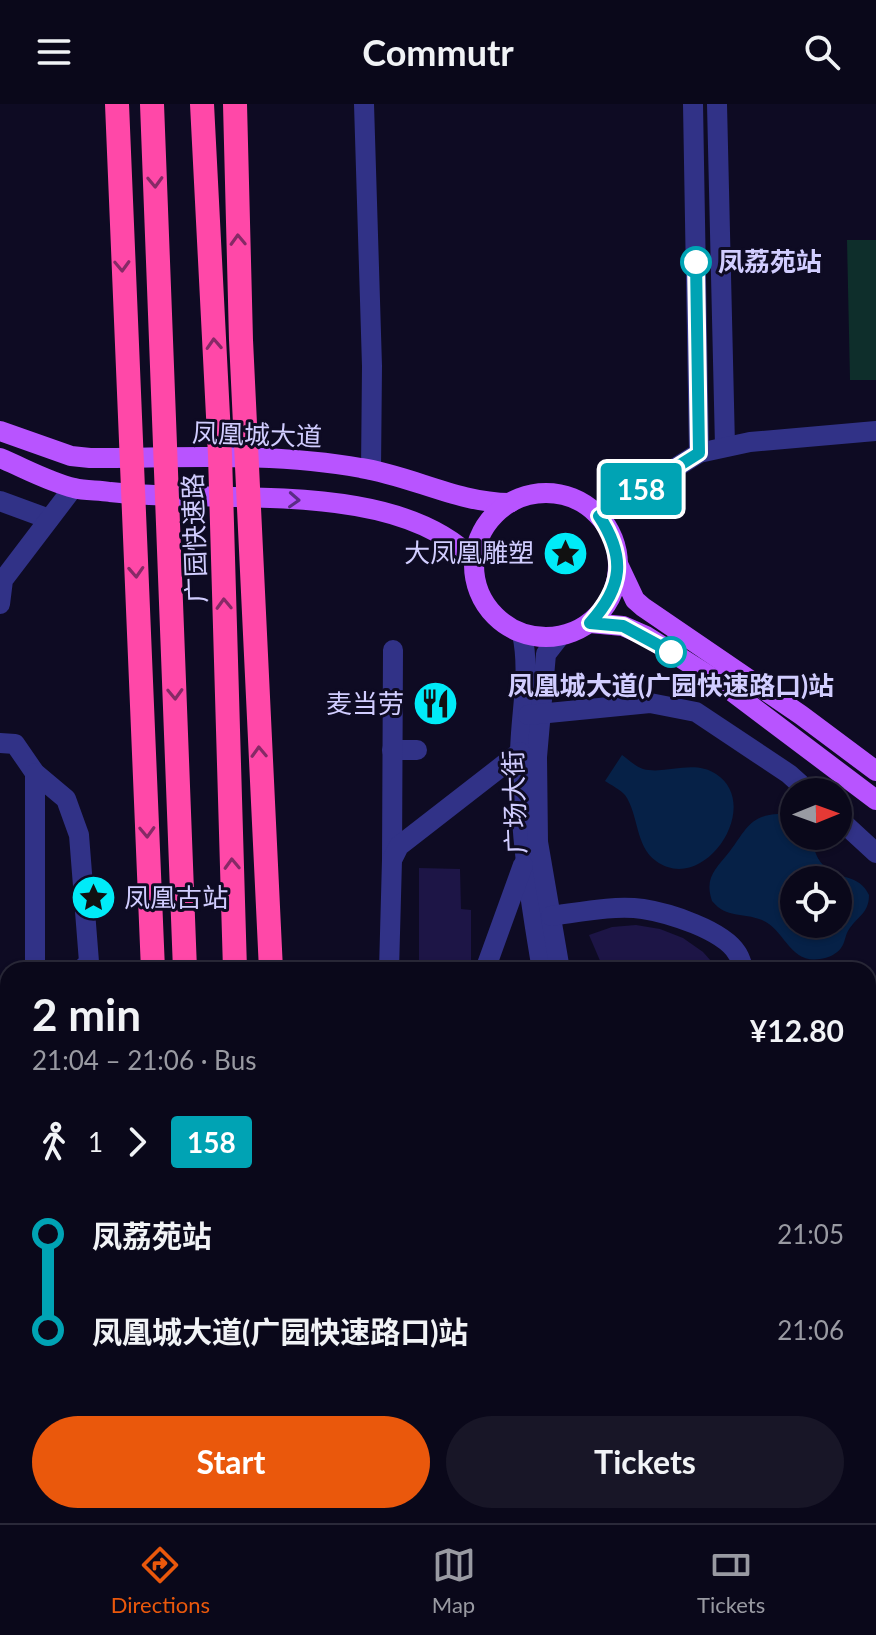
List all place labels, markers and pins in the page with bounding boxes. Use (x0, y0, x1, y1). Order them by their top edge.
place label: 凤荔苑站 (718, 245, 822, 277)
marker: 凤荔苑站 (681, 247, 711, 277)
place icon: 大凤凰雕塑 (541, 529, 589, 577)
place label: 大凤凰雕塑 (404, 536, 534, 568)
marker: 凤凰城大道(广园快速路口)站 (656, 637, 686, 667)
place label: 凤凰城大道(广园快速路口)站 (508, 669, 834, 701)
restaurant icon: 麦当劳 (411, 680, 459, 728)
place label: 麦当劳 (326, 687, 404, 719)
place icon: 凤凰古站 (69, 874, 117, 922)
place label: 凤凰古站 (124, 881, 228, 913)

